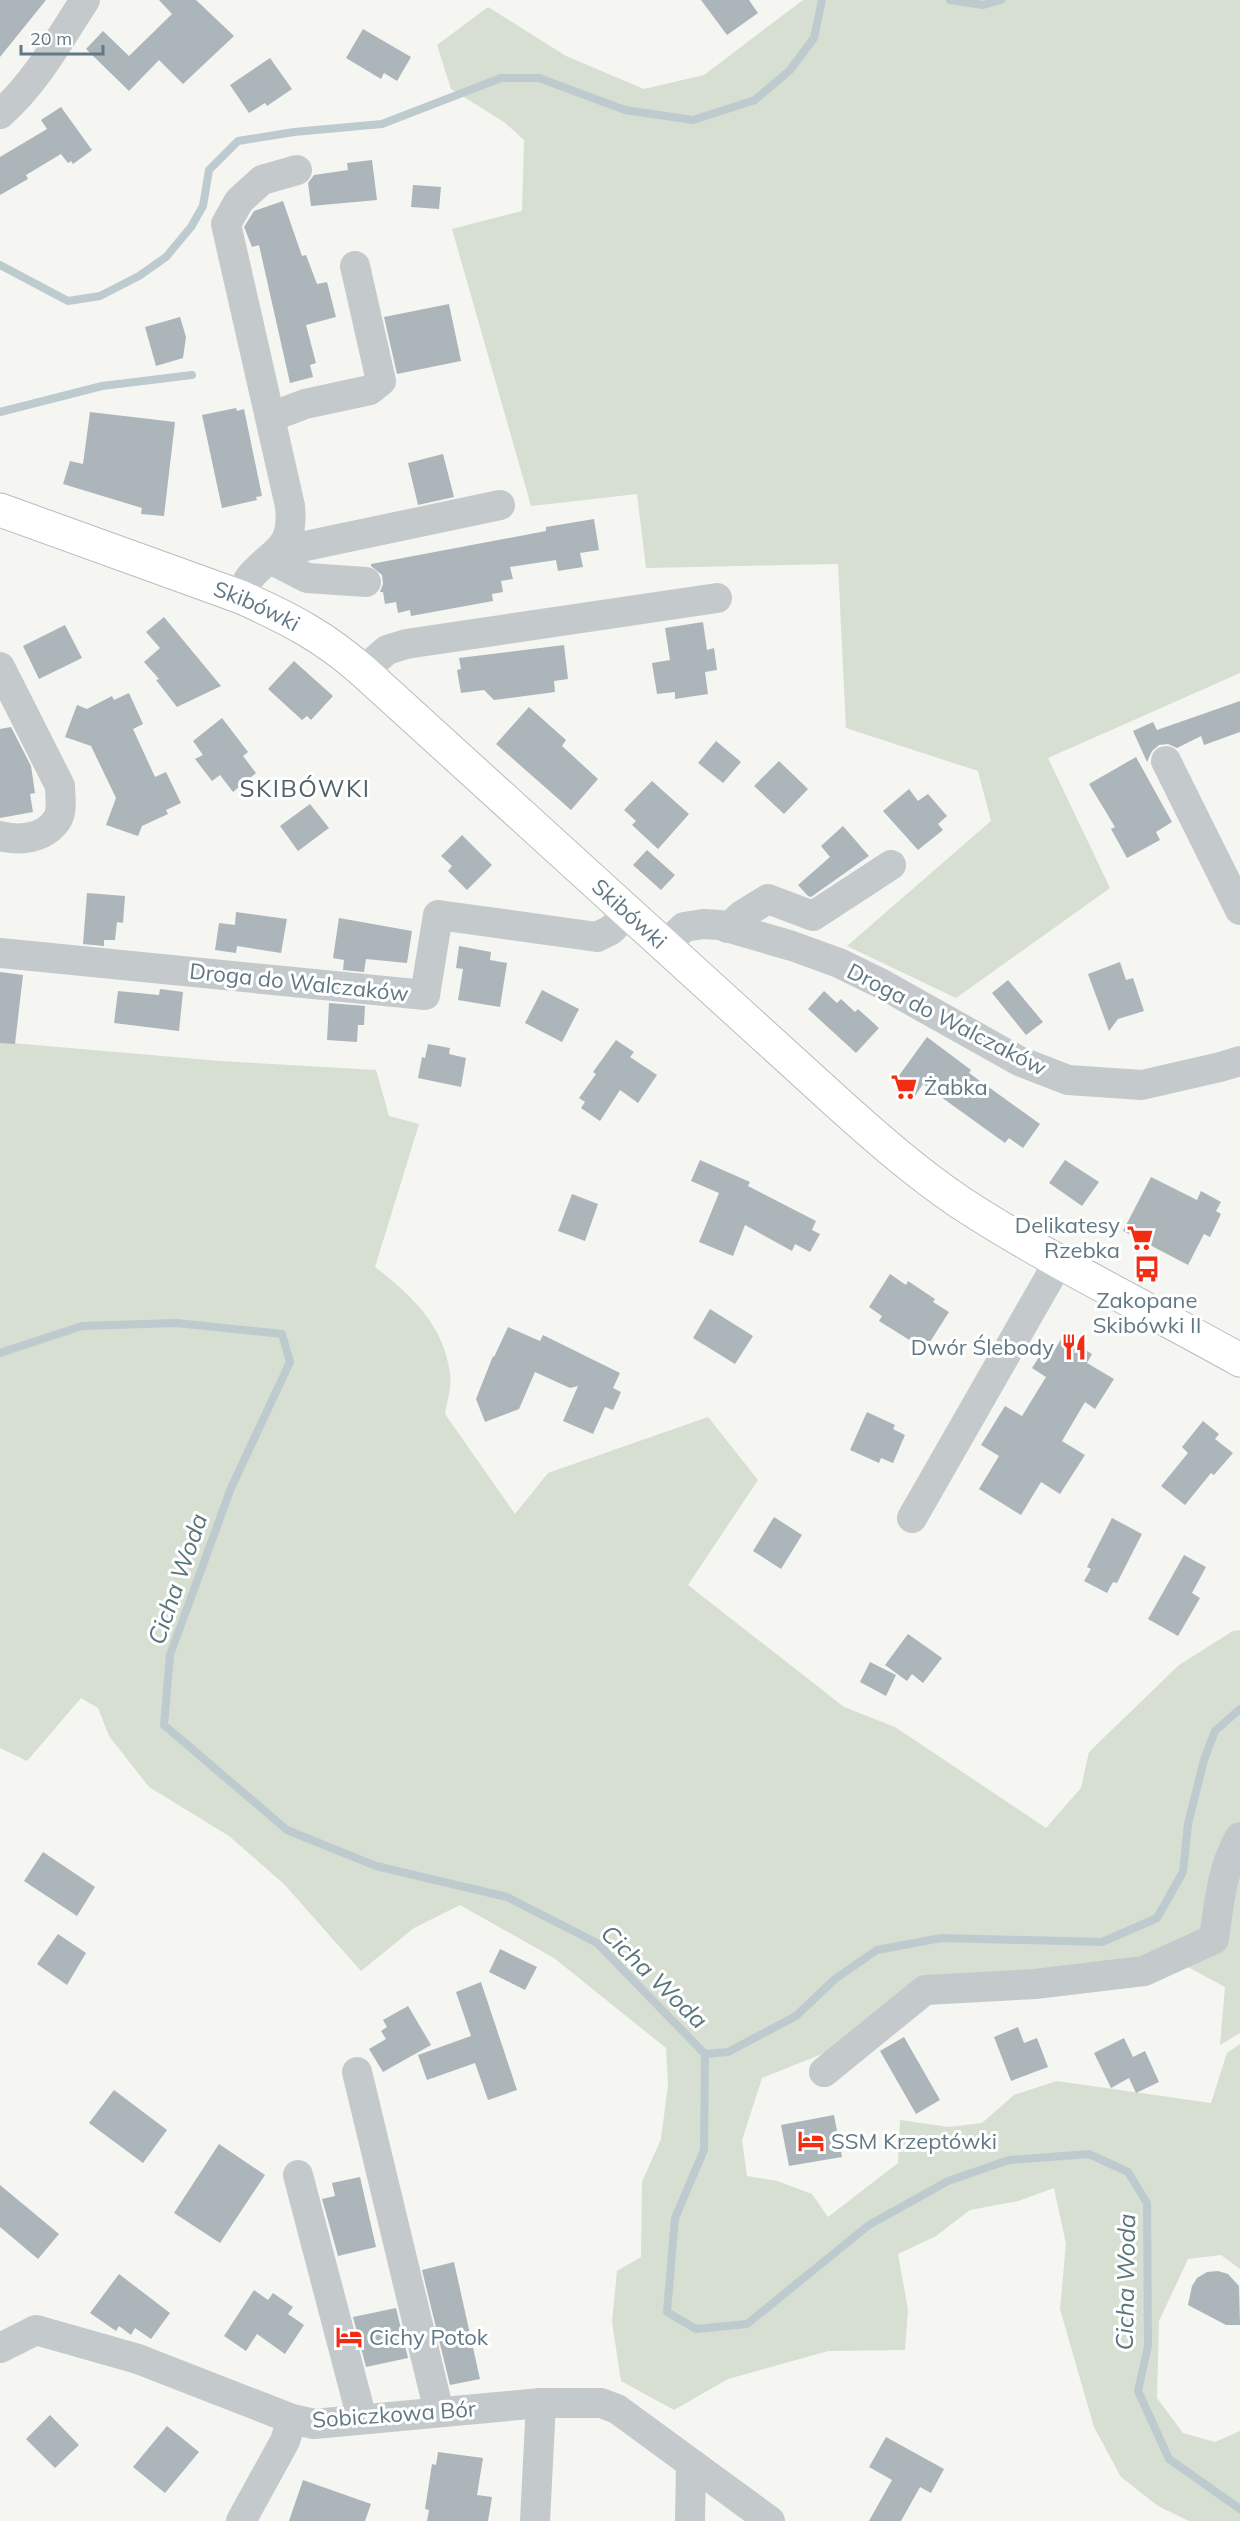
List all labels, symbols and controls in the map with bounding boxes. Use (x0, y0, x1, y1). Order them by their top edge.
scale bar (21, 18, 104, 56)
text: 20 m (30, 27, 72, 50)
street label: Skibówki (210, 574, 305, 637)
district label: SKIBÓWKI (240, 773, 370, 803)
street label: Skibówki (586, 872, 673, 955)
street label: Droga do Walczaków (188, 957, 410, 1007)
street label: Droga do Walczaków (843, 957, 1051, 1081)
supermarket icon: Żabka (889, 1072, 919, 1102)
place label: Żabka (924, 1073, 988, 1101)
place label: Delikatesy Rzebka (1015, 1211, 1120, 1264)
supermarket icon: Delikatesy Rzebka (1125, 1223, 1155, 1253)
bus stop icon: Zakopane Skibówki II (1132, 1254, 1162, 1284)
place label: Zakopane Skibówki II (1093, 1286, 1201, 1339)
restaurant icon: Dwór Ślebody (1059, 1332, 1089, 1362)
place label: Dwór Ślebody (911, 1333, 1054, 1361)
water label: Cicha Woda (141, 1509, 213, 1648)
water label: Cicha Woda (595, 1918, 714, 2034)
hotel icon: SSM Krzeptówki (796, 2126, 826, 2156)
place label: SSM Krzeptówki (831, 2127, 997, 2155)
water label: Cicha Woda (1109, 2213, 1141, 2350)
hotel icon: Cichy Potok (334, 2322, 364, 2352)
place label: Cichy Potok (369, 2323, 489, 2351)
street label: Sobiczkowa Bór (311, 2394, 477, 2434)

